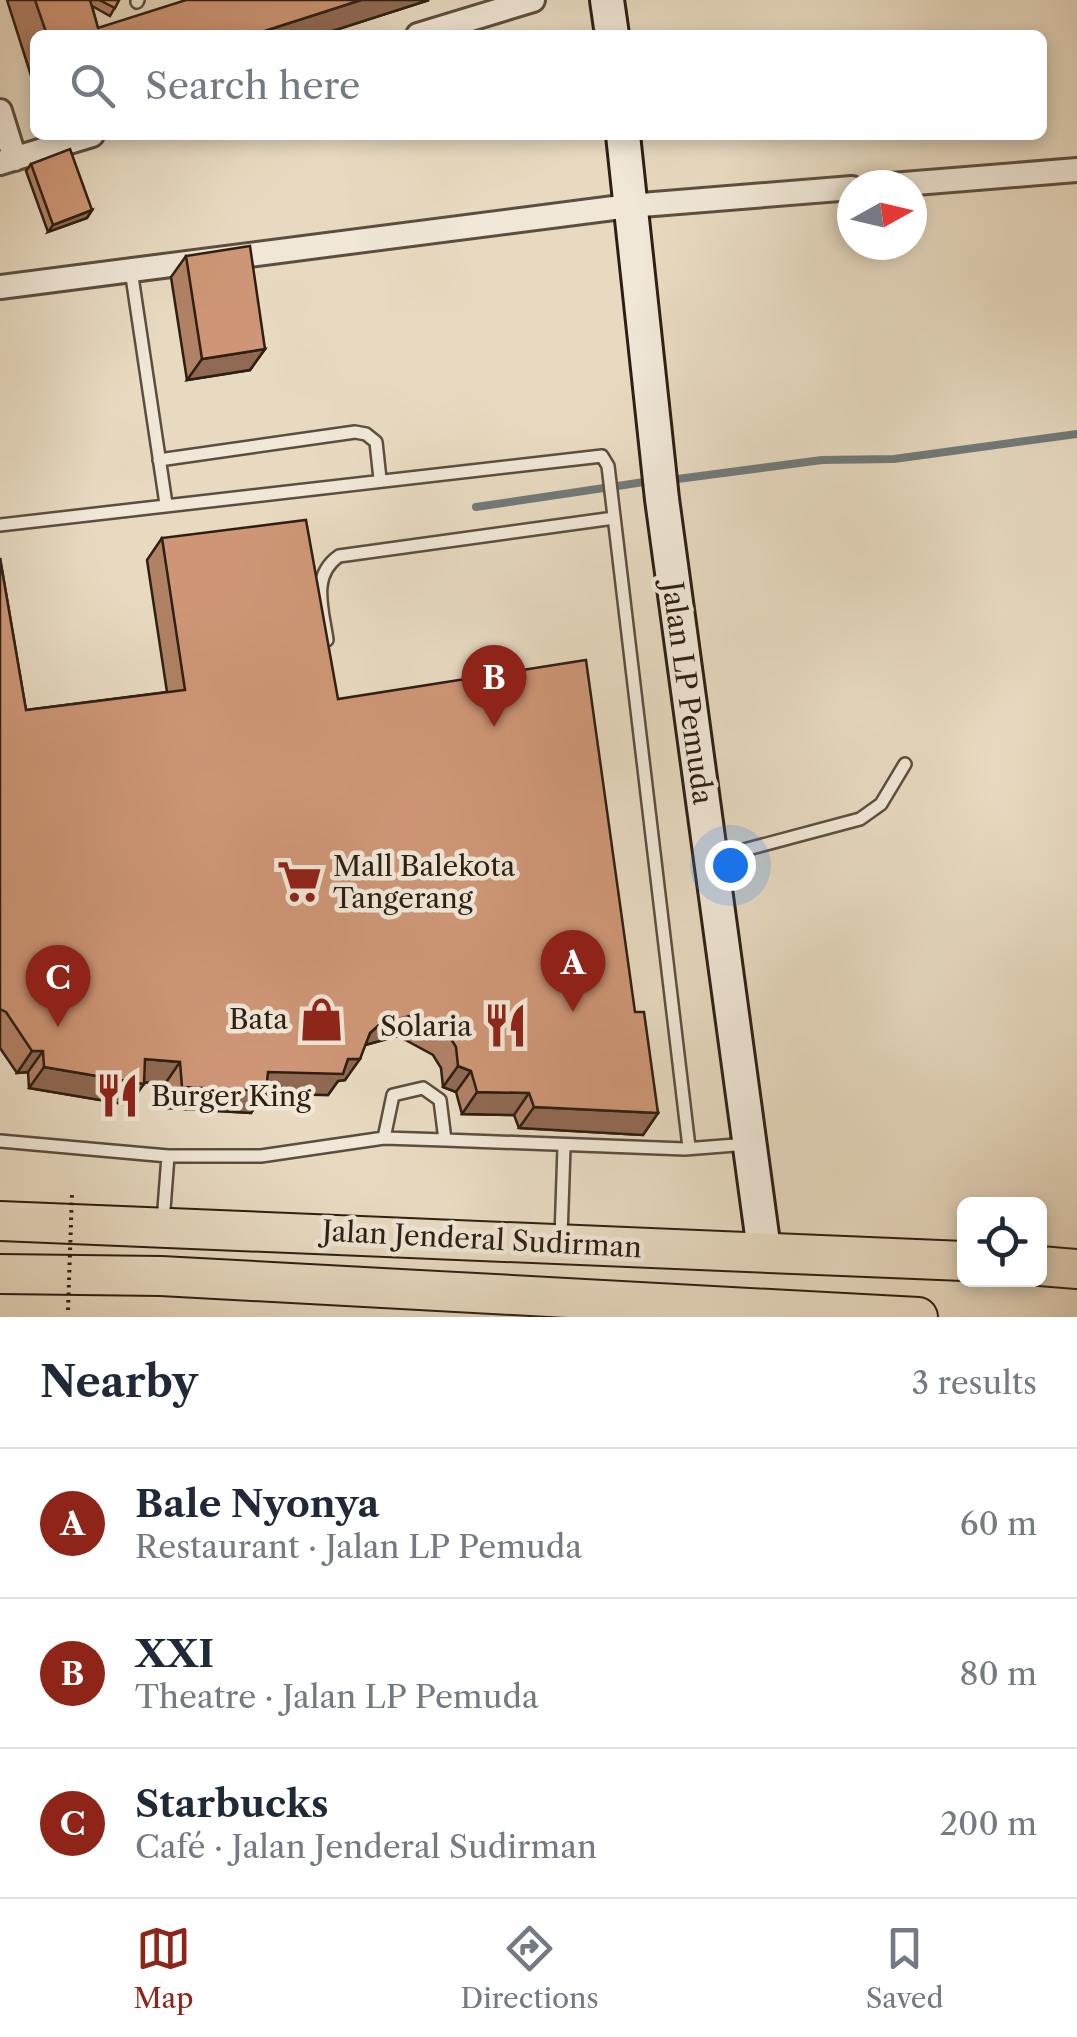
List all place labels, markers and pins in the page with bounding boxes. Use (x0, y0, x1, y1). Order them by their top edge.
pin: B (462, 644, 526, 727)
place label: Mall Balekota Tangerang (333, 849, 515, 915)
supermarket icon: Mall Balekota Tangerang (276, 858, 324, 906)
pin: A (540, 930, 606, 1012)
pin: C (26, 944, 90, 1027)
shop icon: Bata (297, 995, 345, 1043)
place label: Bata (229, 1002, 288, 1036)
restaurant icon: Solaria (481, 1002, 529, 1050)
place label: Solaria (380, 1009, 472, 1043)
restaurant icon: Burger King (94, 1072, 142, 1120)
place label: Burger King (151, 1079, 311, 1113)

